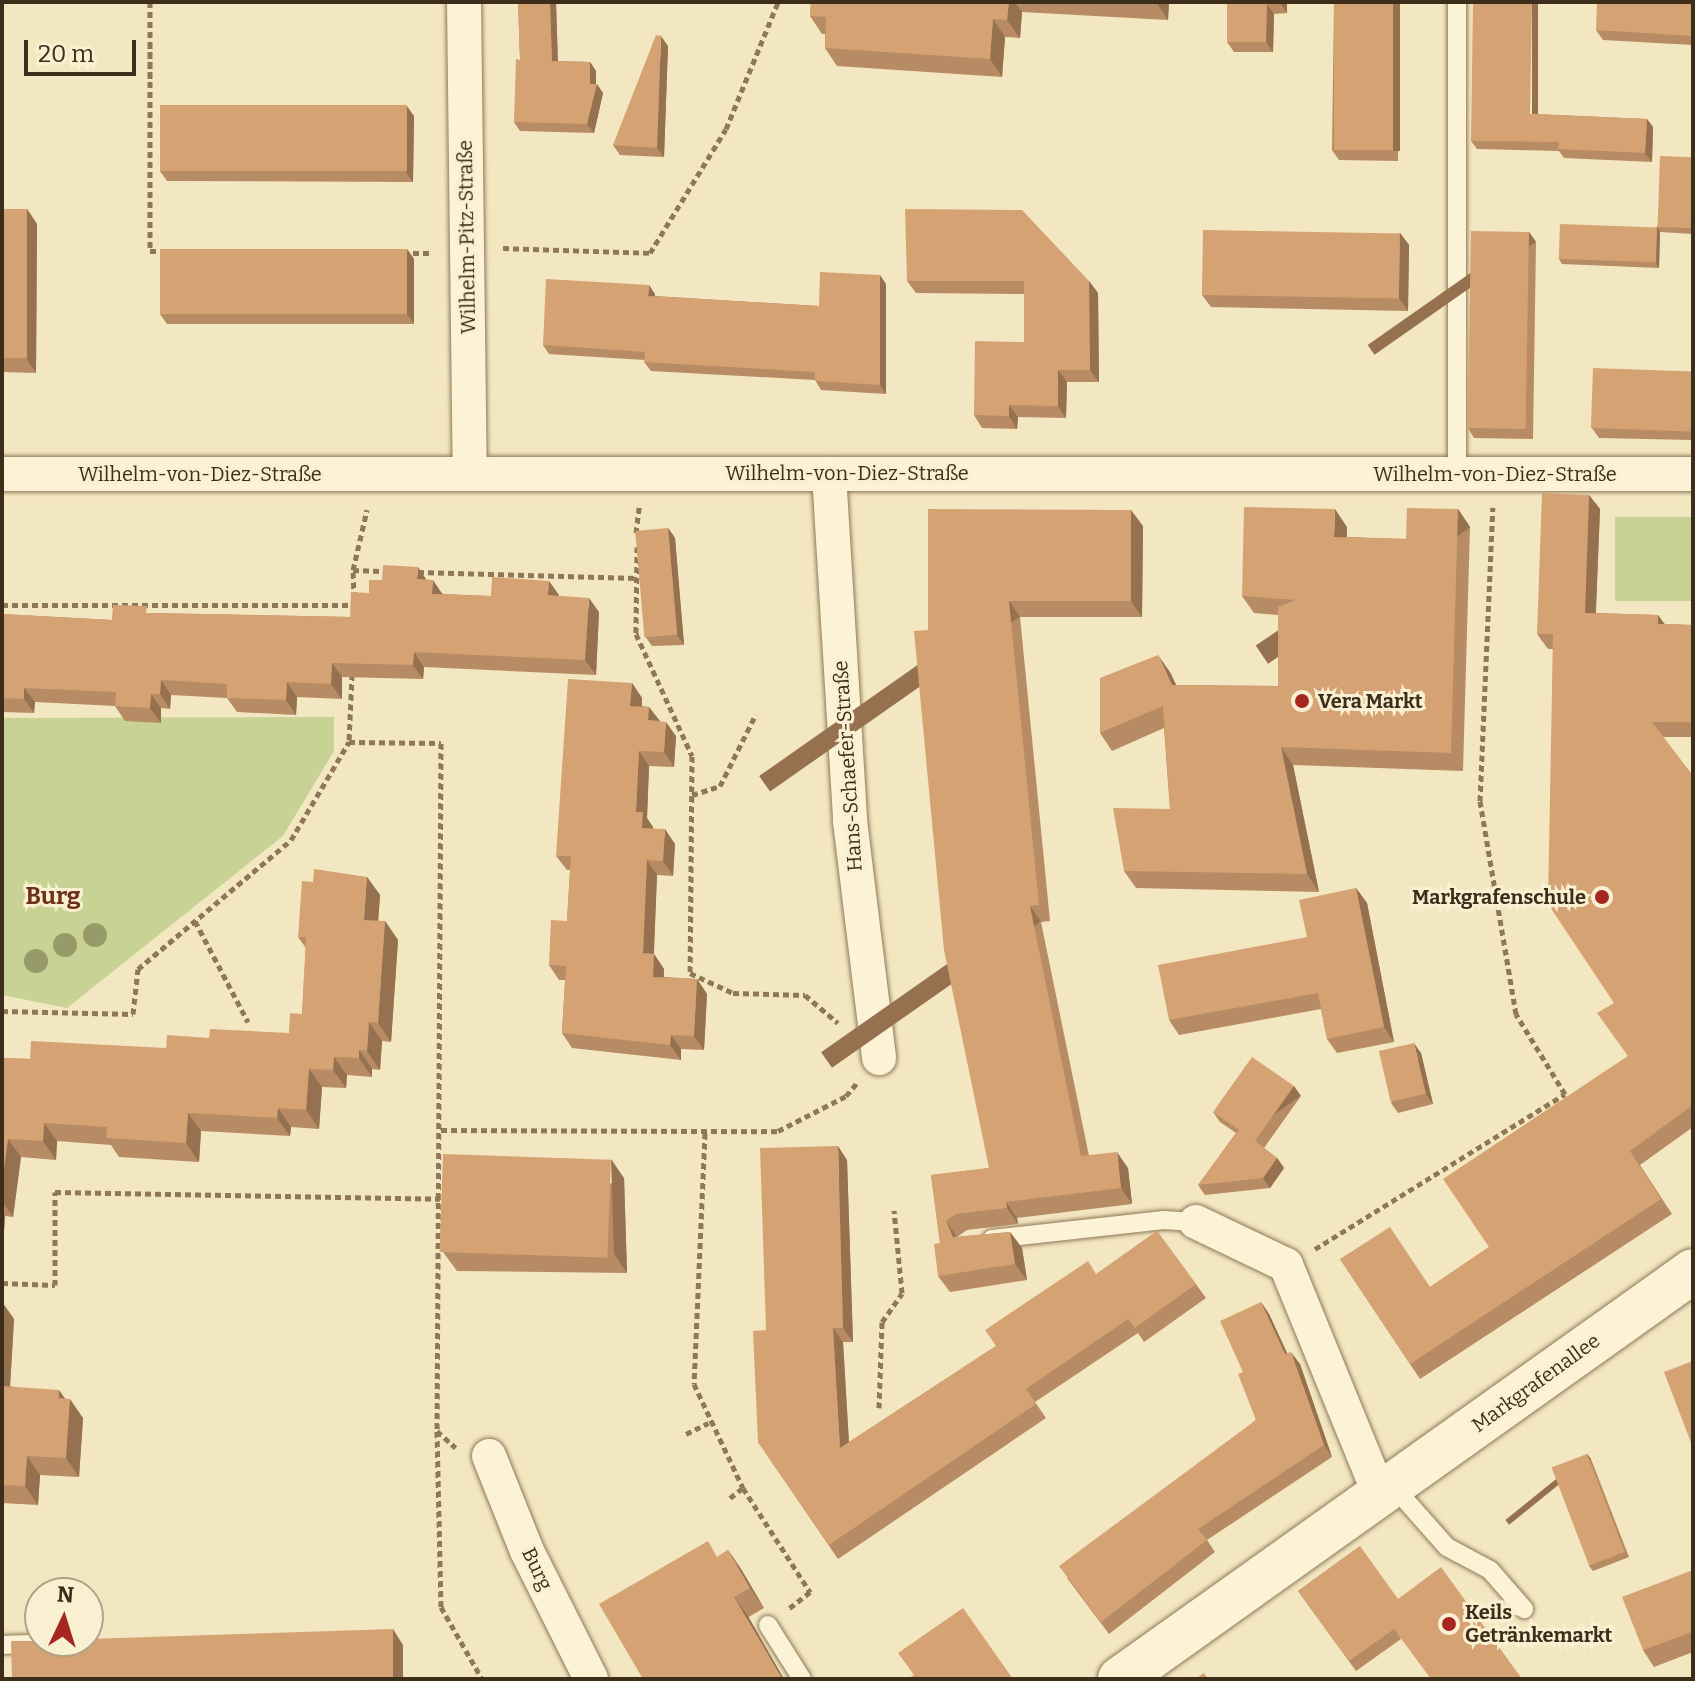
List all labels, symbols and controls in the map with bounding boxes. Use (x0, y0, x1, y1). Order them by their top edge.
scale bar (28, 24, 140, 74)
text: 20 m (38, 40, 94, 68)
street label: Wilhelm-Pitz-Straße (453, 140, 481, 334)
street label: Wilhelm-von-Diez-Straße (725, 461, 969, 485)
street label: Wilhelm-von-Diez-Straße (78, 462, 322, 486)
street label: Wilhelm-von-Diez-Straße (1373, 462, 1617, 486)
street label: Hans-Schaefer-Straße (829, 660, 867, 872)
place label: Vera Markt (1318, 689, 1423, 713)
marker: Vera Markt (1293, 692, 1311, 710)
district label: Burg (25, 883, 81, 911)
place label: Markgrafenschule (1412, 885, 1586, 909)
marker: Markgrafenschule (1593, 888, 1611, 906)
street label: Markgrafenallee (1467, 1329, 1605, 1437)
street label: Burg (516, 1544, 558, 1594)
north arrow (24, 1577, 104, 1657)
text: N (56, 1580, 75, 1609)
place label: Keils Getränkemarkt (1465, 1600, 1612, 1647)
marker: Keils Getränkemarkt (1440, 1615, 1458, 1633)

